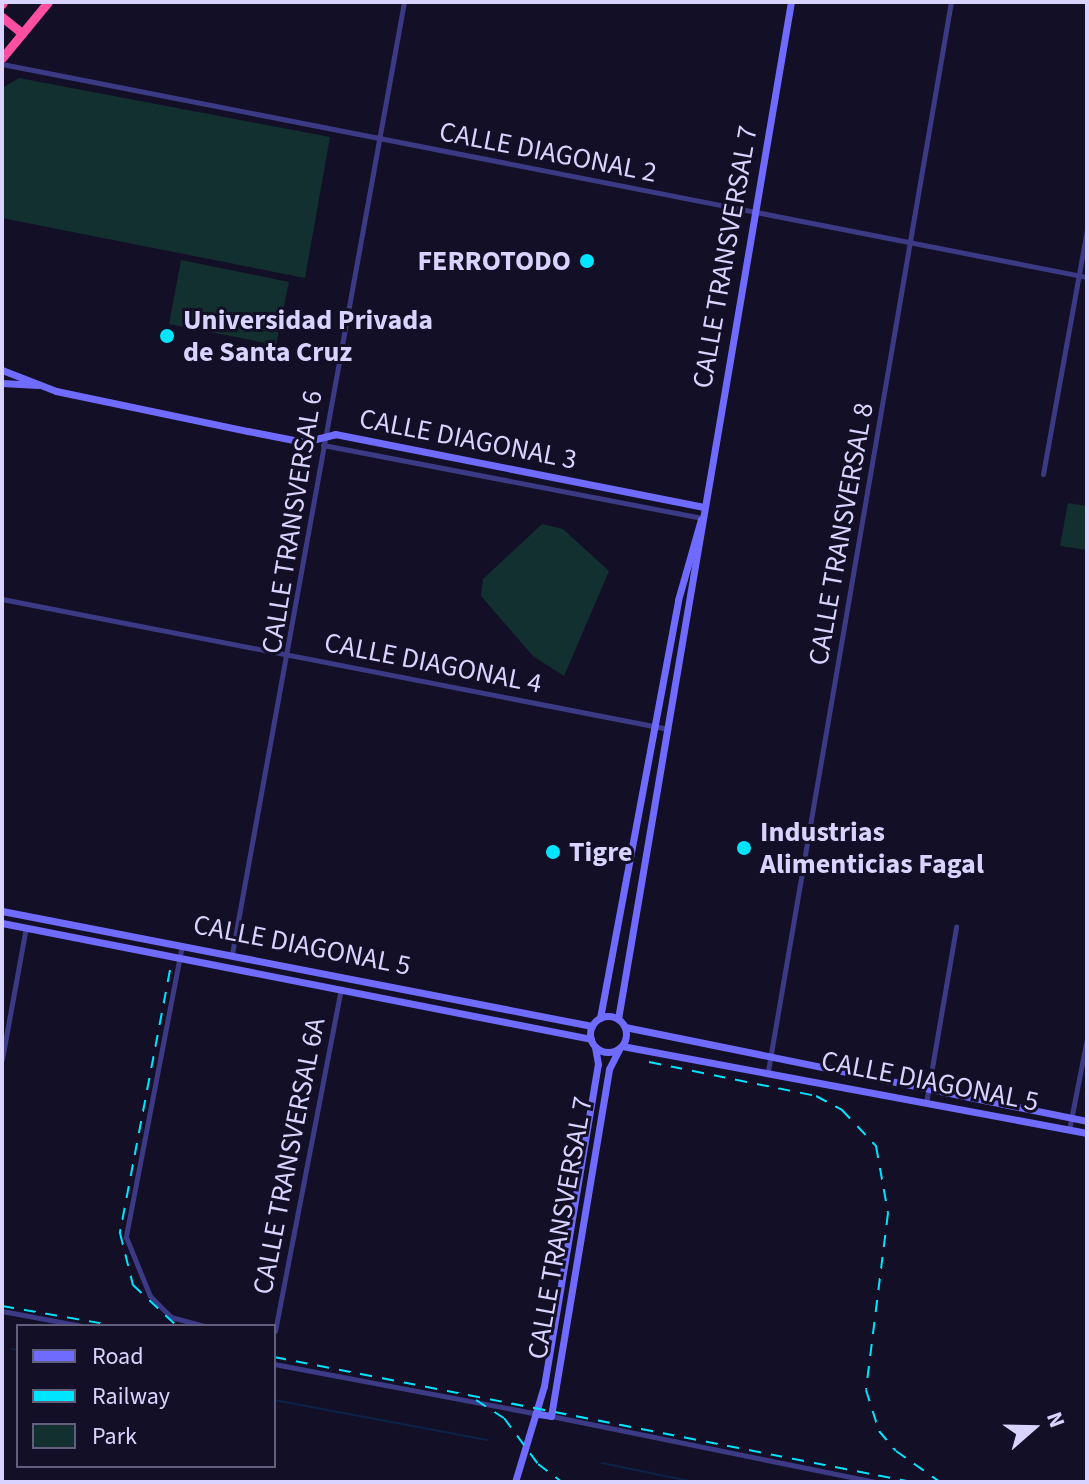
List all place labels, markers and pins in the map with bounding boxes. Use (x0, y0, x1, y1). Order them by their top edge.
place label: FERROTODO (417, 244, 571, 278)
marker: FERROTODO (578, 252, 596, 270)
place label: Universidad Privada de Santa Cruz (183, 303, 433, 369)
marker: Universidad Privada de Santa Cruz (158, 327, 176, 345)
place label: Industrias Alimenticias Fagal (760, 815, 984, 881)
place label: Tigre (569, 835, 633, 869)
marker: Industrias Alimenticias Fagal (735, 839, 753, 857)
marker: Tigre (544, 843, 562, 861)

